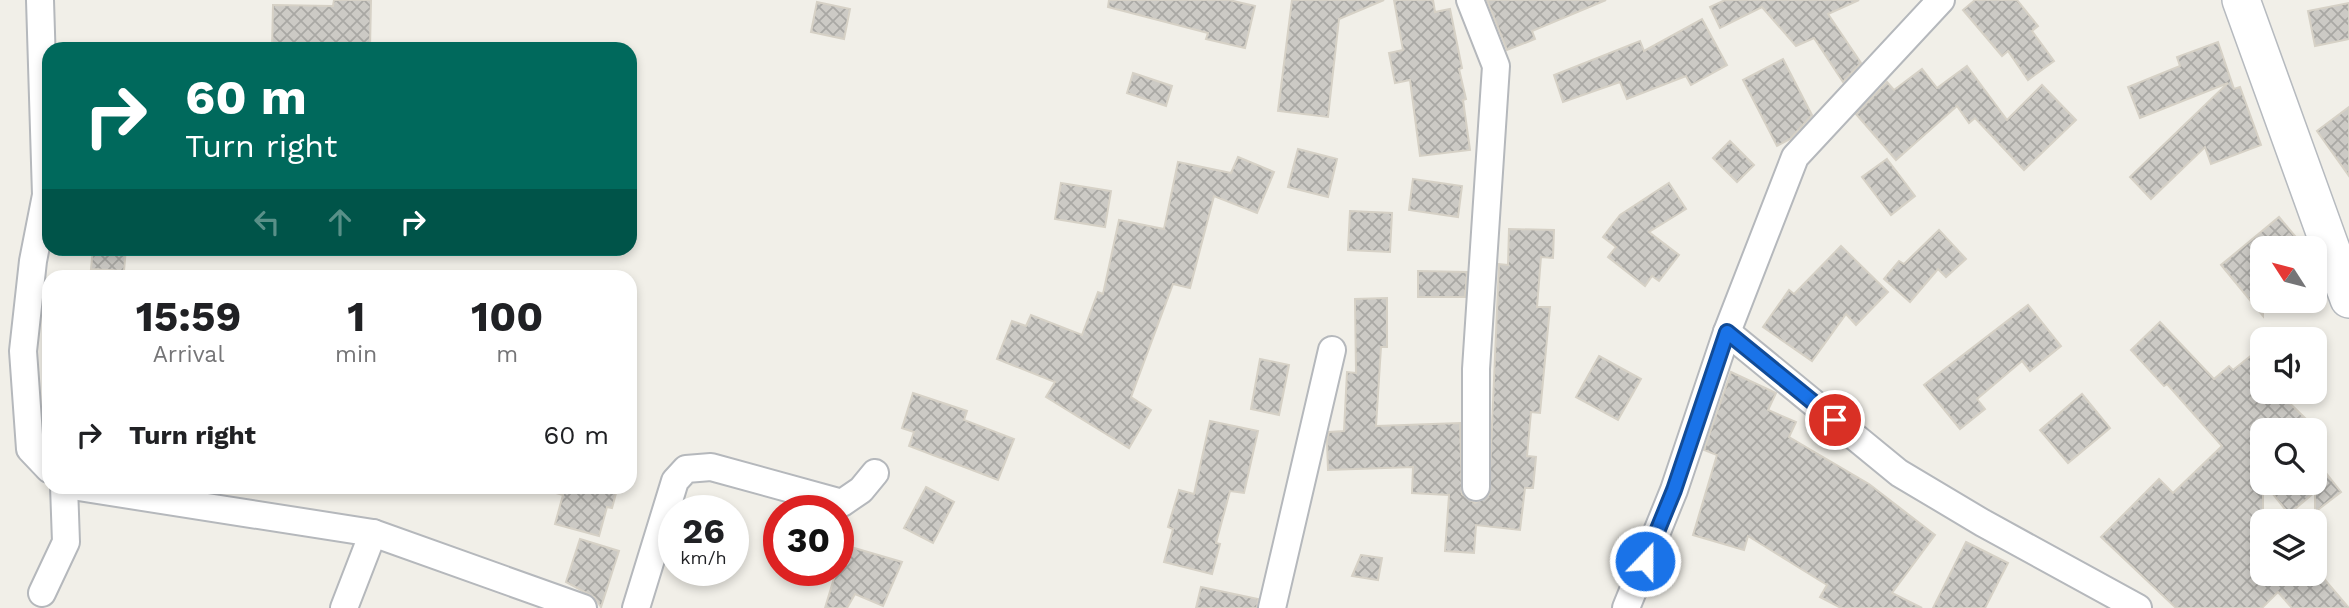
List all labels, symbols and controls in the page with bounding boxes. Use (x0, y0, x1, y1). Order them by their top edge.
text: 60 m (185, 68, 307, 126)
icon: right (70, 70, 161, 161)
text: Turn right (185, 127, 337, 165)
icon: left (248, 203, 286, 241)
icon: ahead (321, 203, 359, 241)
icon: right (394, 203, 432, 241)
north arrow (2250, 236, 2328, 313)
map controls (2250, 236, 2327, 586)
text: 15:59 (136, 292, 241, 341)
text: 1 (347, 292, 365, 341)
text: 100 (471, 292, 543, 341)
button: sound (2250, 327, 2327, 404)
text: Arrival (153, 341, 224, 368)
text: min (335, 341, 377, 368)
text: m (496, 341, 518, 368)
pin (1805, 390, 1865, 450)
icon: arrive (1816, 401, 1854, 439)
icon: right (70, 416, 108, 454)
button: search (2250, 418, 2327, 495)
text: Turn right (129, 420, 256, 450)
text: 60 m (543, 420, 609, 450)
speed limit sign: 30 (763, 495, 854, 586)
button: layers (2250, 509, 2327, 586)
text: 26 (682, 510, 725, 552)
position arrow (1608, 524, 1682, 598)
text: km/h (680, 547, 727, 568)

